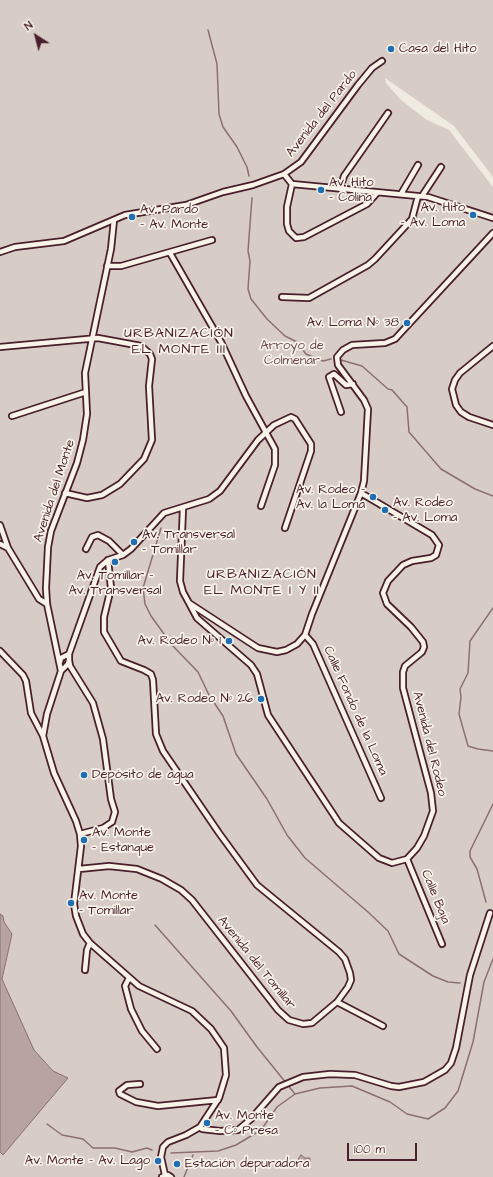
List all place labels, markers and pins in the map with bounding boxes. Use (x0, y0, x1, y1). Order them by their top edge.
place label: Casa del Hito (399, 41, 477, 57)
marker: Casa del Hito (386, 44, 396, 54)
place label: Av. Hito - Colina (329, 175, 374, 206)
marker: Av. Hito - Colina (316, 185, 326, 195)
place label: Av. Hito - Av. Loma (401, 200, 465, 231)
place label: Av. Pardo - Av. Monte (140, 202, 208, 233)
marker: Av. Hito - Av. Loma (468, 210, 478, 220)
marker: Av. Pardo - Av. Monte (127, 212, 137, 222)
place label: Av. Loma Nº 38 (307, 315, 399, 331)
marker: Av. Loma Nº 38 (402, 318, 412, 328)
place label: Av. Rodeo - Av. la Loma (296, 482, 365, 513)
marker: Av. Rodeo - Av. la Loma (368, 492, 378, 502)
place label: Av. Rodeo - Av. Loma (393, 495, 457, 526)
marker: Av. Rodeo - Av. Loma (380, 505, 390, 515)
place label: Av. Transversal - Tomillar (142, 527, 235, 558)
marker: Av. Transversal - Tomillar (129, 537, 139, 547)
marker: Av. Tomillar - Av. Transversal (110, 557, 120, 567)
place label: Av. Tomillar - Av. Transversal (68, 568, 162, 599)
place label: Av. Rodeo Nº 1 (138, 633, 221, 649)
marker: Av. Rodeo Nº 1 (224, 636, 234, 646)
place label: Av. Rodeo Nº 26 (156, 691, 253, 707)
marker: Av. Rodeo Nº 26 (256, 694, 266, 704)
place label: Depósito de agua (92, 767, 194, 783)
marker: Depósito de agua (79, 770, 89, 780)
place label: Av. Monte - Estanque (92, 825, 154, 856)
marker: Av. Monte - Estanque (79, 835, 89, 845)
place label: Av. Monte - Tomillar (79, 888, 138, 919)
marker: Av. Monte - Tomillar (66, 898, 76, 908)
place label: Av. Monte - Cº Presa (215, 1108, 278, 1139)
marker: Av. Monte - Cº Presa (202, 1118, 212, 1128)
place label: Av. Monte - Av. Lago (25, 1153, 150, 1169)
marker: Av. Monte - Av. Lago (153, 1156, 163, 1166)
place label: Estación depuradora (185, 1156, 309, 1172)
marker: Estación depuradora (172, 1159, 182, 1169)

